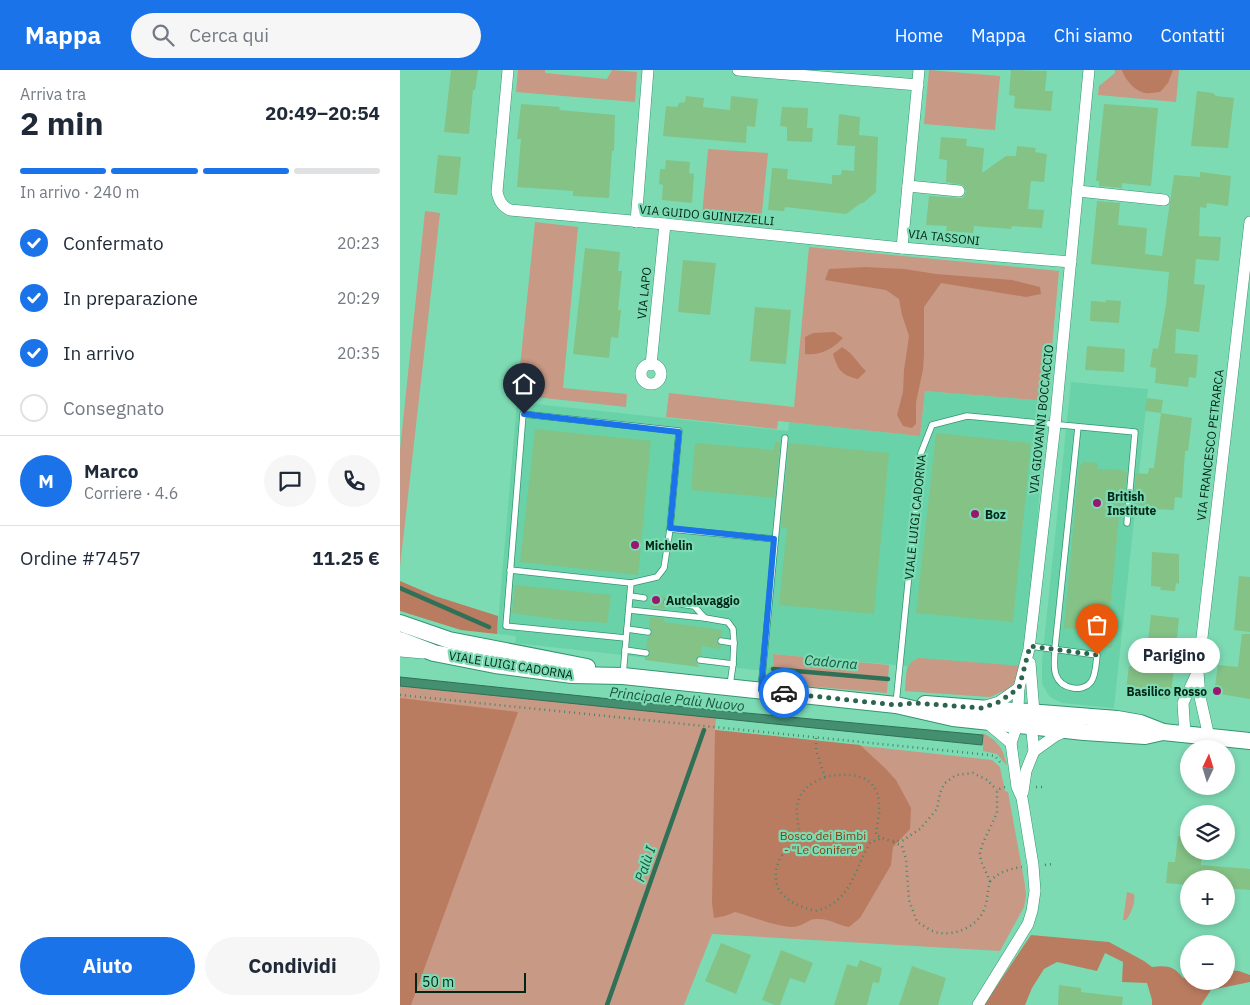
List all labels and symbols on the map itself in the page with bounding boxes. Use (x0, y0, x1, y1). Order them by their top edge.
street label: VIA GUIDO GUINIZZELLI (639, 202, 775, 228)
street label: VIA TASSONI (907, 226, 981, 248)
street label: VIA LAPO (634, 266, 654, 320)
street label: VIA GIOVANNI BOCCACCIO (1026, 344, 1056, 494)
pin (503, 363, 545, 414)
street label: VIA FRANCESCO PETRARCA (1193, 368, 1227, 522)
street label: VIALE LUIGI CADORNA (901, 453, 929, 580)
place label: British Institute (1107, 489, 1157, 518)
marker: British Institute (1091, 497, 1103, 509)
place label: Boz (985, 507, 1006, 522)
marker: Boz (969, 508, 981, 520)
place label: Michelin (645, 538, 693, 553)
marker: Michelin (629, 539, 641, 551)
place label: Autolavaggio (666, 593, 740, 608)
marker: Autolavaggio (650, 594, 662, 606)
pin (1076, 604, 1118, 655)
callout: Parigino (1127, 638, 1220, 672)
street label: VIALE LUIGI CADORNA (448, 648, 575, 682)
water label: Cadorna (804, 651, 858, 673)
courier (759, 668, 809, 718)
water label: Principale Palù Nuovo (608, 683, 746, 715)
place label: Basilico Rosso (1126, 684, 1207, 699)
marker: Basilico Rosso (1211, 685, 1223, 697)
north arrow (1180, 740, 1235, 795)
park label: Bosco dei Bimbi - "Le Conifere" (780, 828, 866, 857)
water label: Palù I (631, 843, 660, 884)
scale bar (415, 970, 526, 993)

